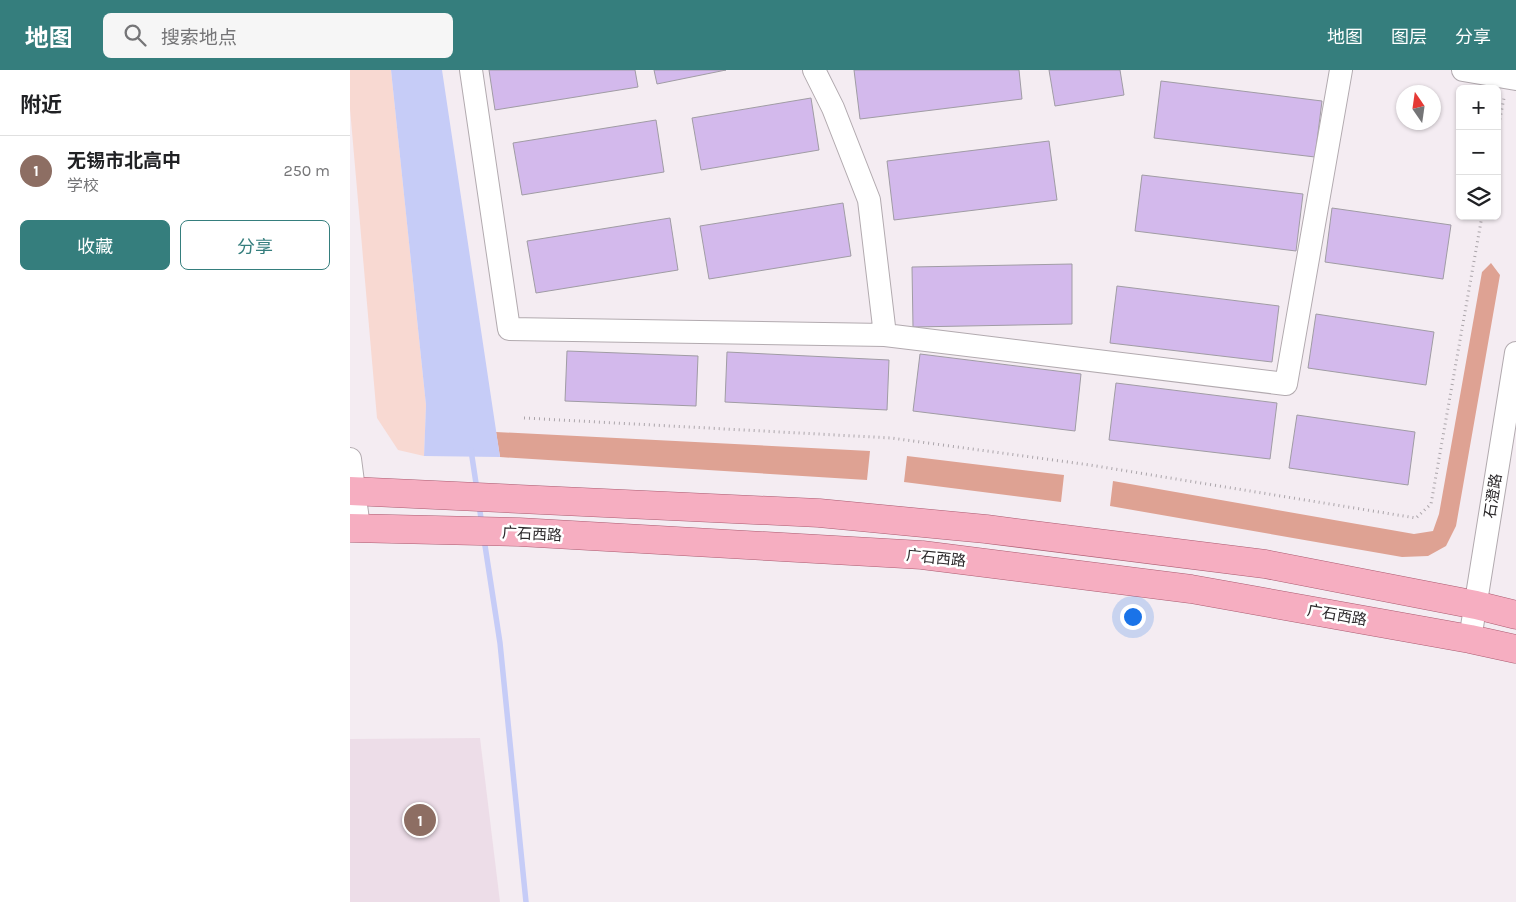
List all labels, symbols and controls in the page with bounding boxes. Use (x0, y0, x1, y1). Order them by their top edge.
search box (103, 13, 453, 58)
icon: search (121, 21, 149, 49)
text: 地图 (25, 24, 73, 52)
text: 地图 (1327, 26, 1363, 48)
text: 图层 (1391, 26, 1427, 48)
text: 分享 (1455, 26, 1491, 48)
text: 搜索地点 (161, 27, 237, 49)
north arrow (1396, 85, 1441, 130)
map controls (1456, 85, 1501, 220)
button: + (1456, 85, 1501, 130)
text: 附近 (20, 93, 62, 117)
button: − (1456, 130, 1501, 175)
text: 无锡市北高中 (67, 150, 181, 172)
text: 1 (33, 161, 39, 180)
text: 250 m (283, 161, 330, 180)
button: layers (1456, 175, 1501, 220)
text: 学校 (67, 176, 99, 195)
button: 收藏 (20, 220, 170, 270)
button: 分享 (180, 220, 330, 270)
street label: 石澄路 (1481, 472, 1505, 520)
street label: 广石西路 (502, 523, 562, 545)
street label: 广石西路 (905, 546, 967, 570)
street label: 广石西路 (1306, 601, 1368, 629)
your location (1120, 604, 1146, 630)
pin: 1 (404, 801, 436, 839)

